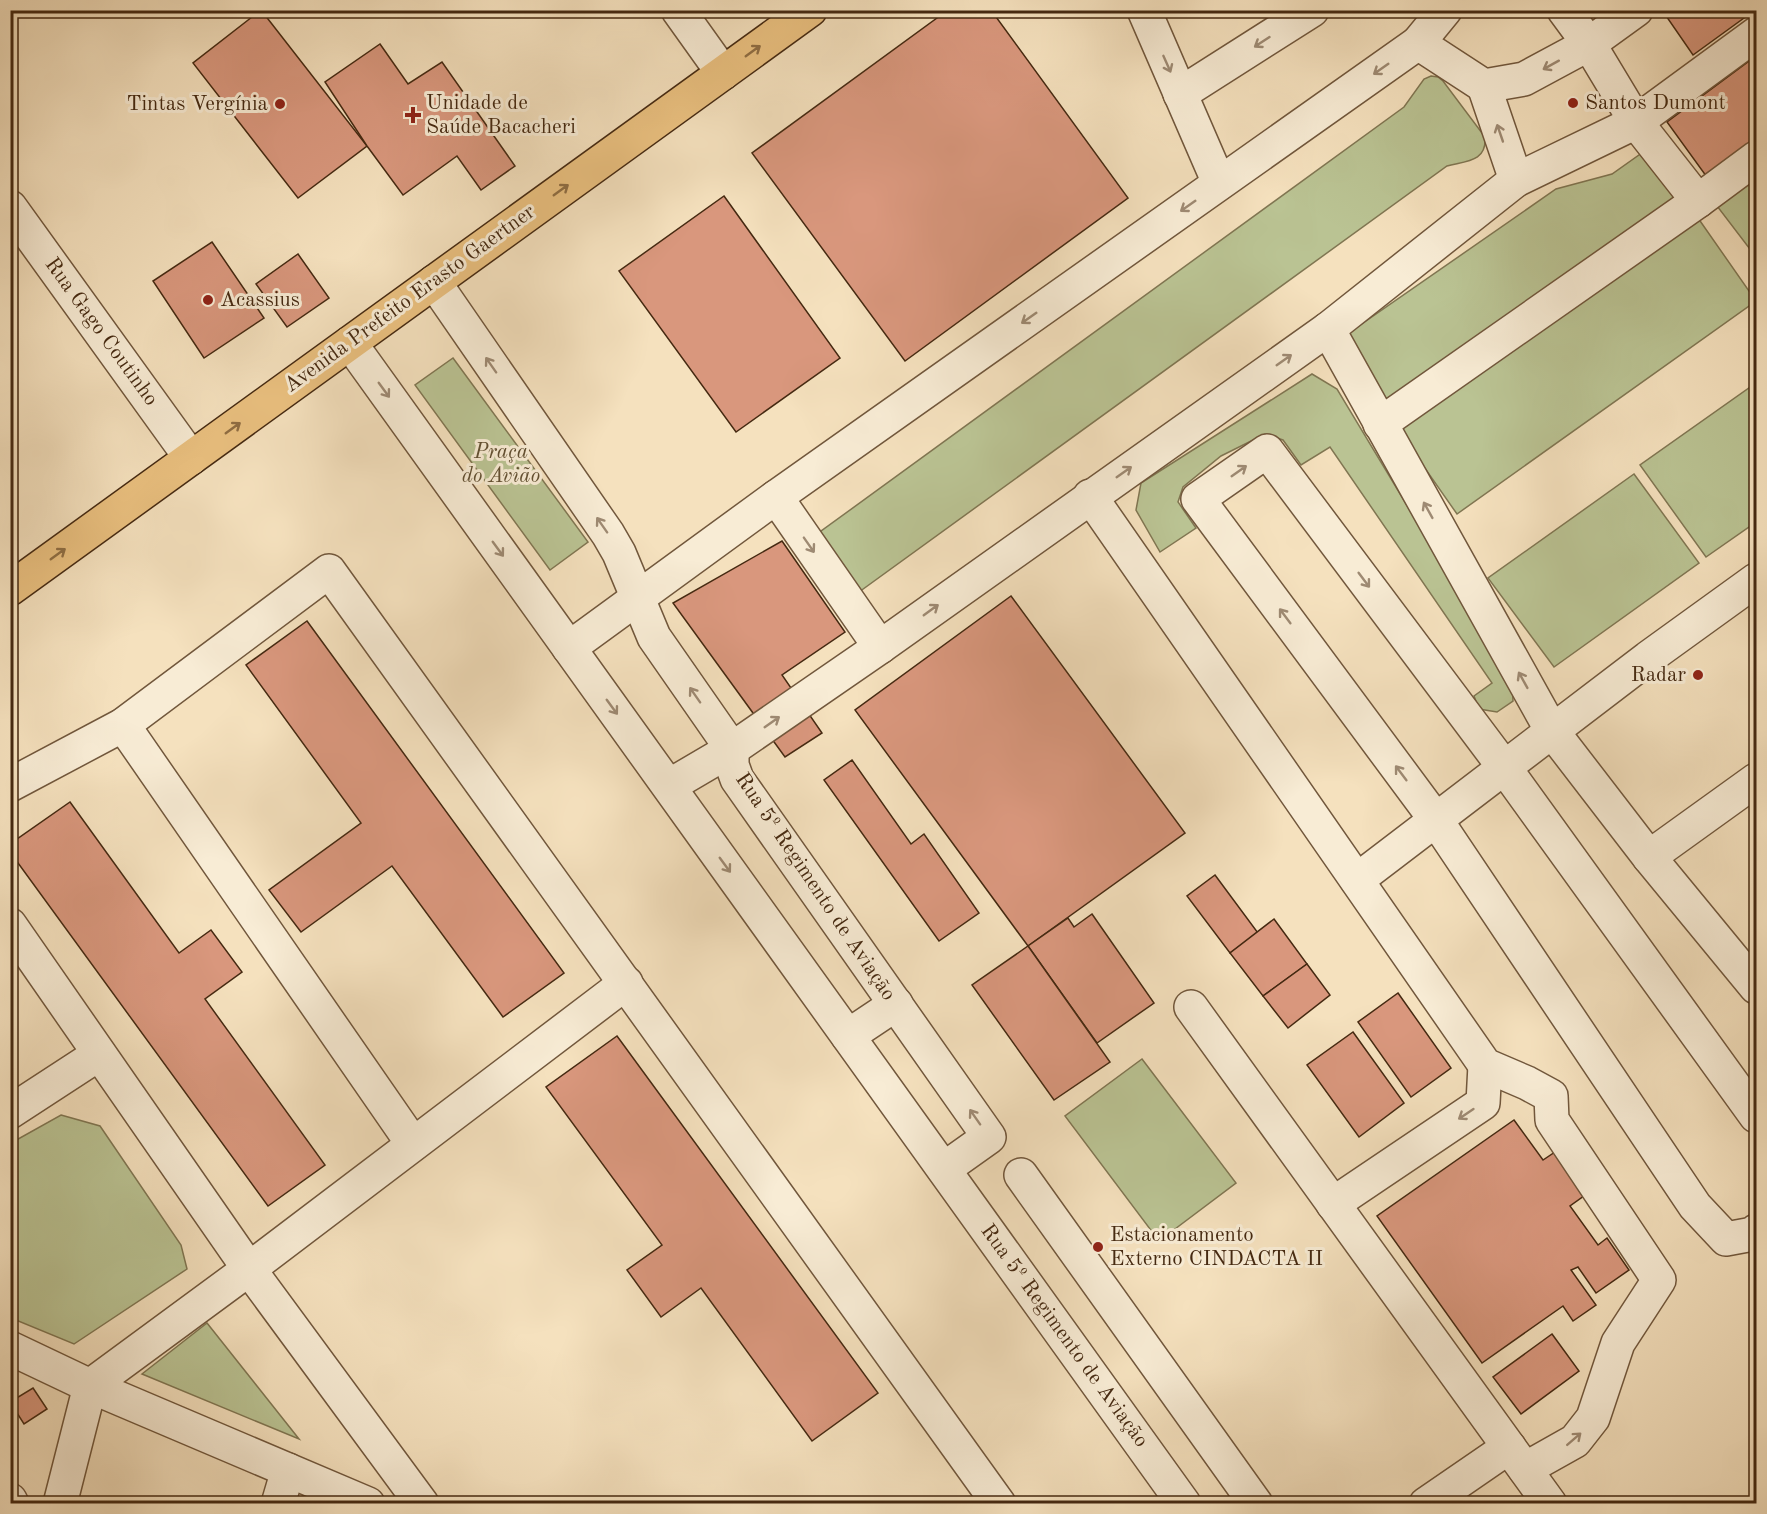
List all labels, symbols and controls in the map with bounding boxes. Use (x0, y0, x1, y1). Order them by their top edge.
one-way arrow (1255, 36, 1271, 48)
one-way arrow (745, 45, 761, 58)
one-way arrow (1163, 55, 1174, 73)
one-way arrow (1543, 59, 1560, 71)
one-way arrow (1374, 63, 1390, 75)
place label: Unidade de Saúde Bacacheri (426, 93, 576, 138)
place label: Santos Dumont (1585, 93, 1726, 114)
place label: Tintas Vergínia (126, 94, 268, 115)
marker: Santos Dumont (1566, 96, 1580, 110)
marker: Tintas Vergínia (273, 97, 287, 111)
marker: Unidade de Saúde Bacacheri (404, 106, 422, 124)
one-way arrow (1493, 124, 1504, 143)
one-way arrow (552, 184, 568, 196)
one-way arrow (1180, 199, 1196, 212)
street label: Avenida Prefeito Erasto Gaertner (281, 201, 540, 397)
street label: Rua Gago Coutinho (40, 254, 162, 410)
place label: Acassius (220, 290, 300, 311)
marker: Acassius (201, 293, 215, 307)
one-way arrow (1021, 312, 1037, 324)
one-way arrow (1275, 354, 1291, 366)
one-way arrow (485, 357, 497, 373)
one-way arrow (378, 382, 390, 398)
one-way arrow (224, 422, 240, 434)
park label: Praça do Avião (462, 442, 540, 487)
one-way arrow (1231, 465, 1247, 477)
one-way arrow (1116, 466, 1132, 479)
one-way arrow (1422, 502, 1434, 519)
one-way arrow (596, 518, 608, 534)
one-way arrow (803, 536, 815, 552)
one-way arrow (492, 540, 504, 556)
one-way arrow (49, 548, 65, 561)
one-way arrow (1357, 572, 1370, 588)
one-way arrow (923, 604, 939, 616)
one-way arrow (1278, 608, 1291, 624)
place label: Radar (1631, 665, 1686, 686)
marker: Radar (1691, 668, 1705, 682)
one-way arrow (1517, 672, 1529, 689)
one-way arrow (689, 688, 701, 704)
one-way arrow (606, 699, 618, 715)
one-way arrow (763, 716, 779, 728)
one-way arrow (1394, 765, 1407, 781)
street label: Rua 5º Regimento de Aviação (731, 769, 899, 1005)
one-way arrow (719, 857, 732, 873)
one-way arrow (1458, 1108, 1475, 1120)
one-way arrow (969, 1109, 981, 1126)
street label: Rua 5º Regimento de Aviação (976, 1221, 1152, 1451)
place label: Estacionamento Externo CINDACTA II (1110, 1225, 1323, 1270)
marker: Estacionamento Externo CINDACTA II (1091, 1240, 1105, 1254)
one-way arrow (1567, 1432, 1582, 1446)

